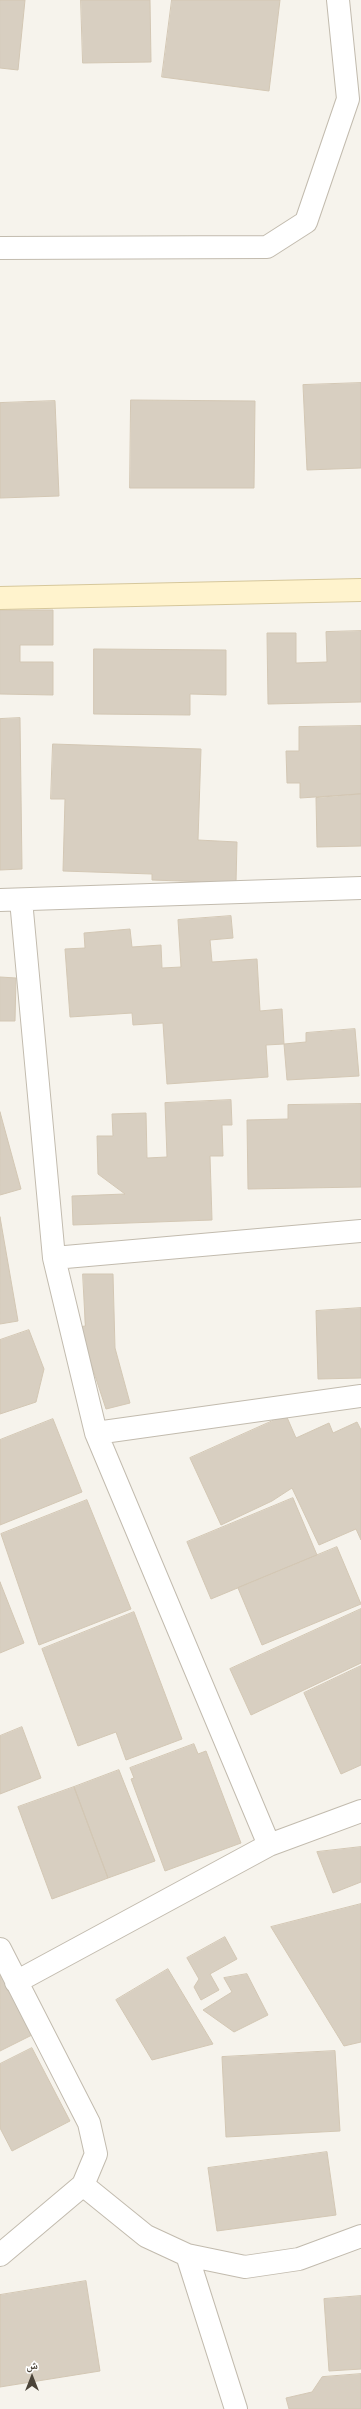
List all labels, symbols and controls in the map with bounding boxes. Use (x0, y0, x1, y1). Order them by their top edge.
north arrow (12, 2357, 52, 2397)
text: ش (26, 2358, 38, 2372)

